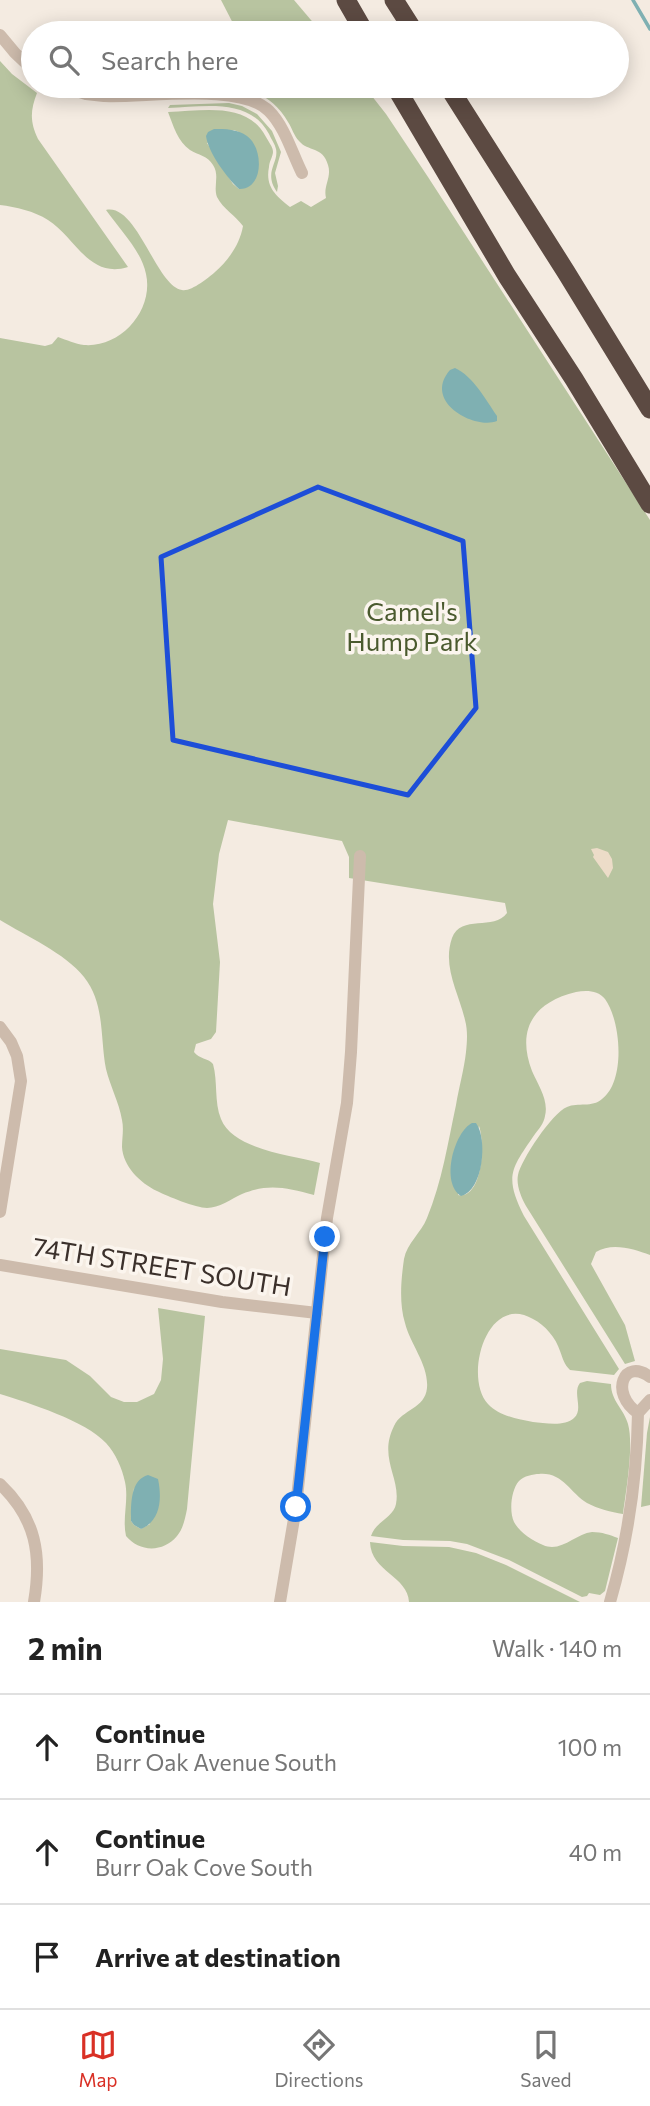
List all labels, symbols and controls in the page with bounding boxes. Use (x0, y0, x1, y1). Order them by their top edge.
search box (21, 21, 629, 98)
icon: search (45, 41, 83, 79)
text: Search here (101, 44, 239, 75)
park label: Camel's Hump Park (346, 595, 478, 656)
route end (309, 1221, 340, 1252)
street label: 74TH STREET SOUTH (31, 1230, 294, 1301)
route start (280, 1491, 311, 1522)
text: 2 min (28, 1629, 103, 1666)
text: Walk · 140 m (492, 1634, 622, 1662)
text: Continue (95, 1717, 205, 1748)
icon: ahead (28, 1728, 66, 1766)
text: 100 m (558, 1733, 622, 1761)
text: Burr Oak Avenue South (95, 1748, 337, 1776)
text: Continue (95, 1822, 205, 1853)
icon: ahead (28, 1833, 66, 1871)
text: 40 m (569, 1838, 622, 1866)
text: Burr Oak Cove South (95, 1853, 313, 1881)
icon: arrive (28, 1938, 66, 1976)
text: Arrive at destination (95, 1941, 341, 1972)
tab: Map (78, 2026, 118, 2091)
tab: Directions (274, 2026, 364, 2091)
tab: Saved (520, 2026, 572, 2091)

